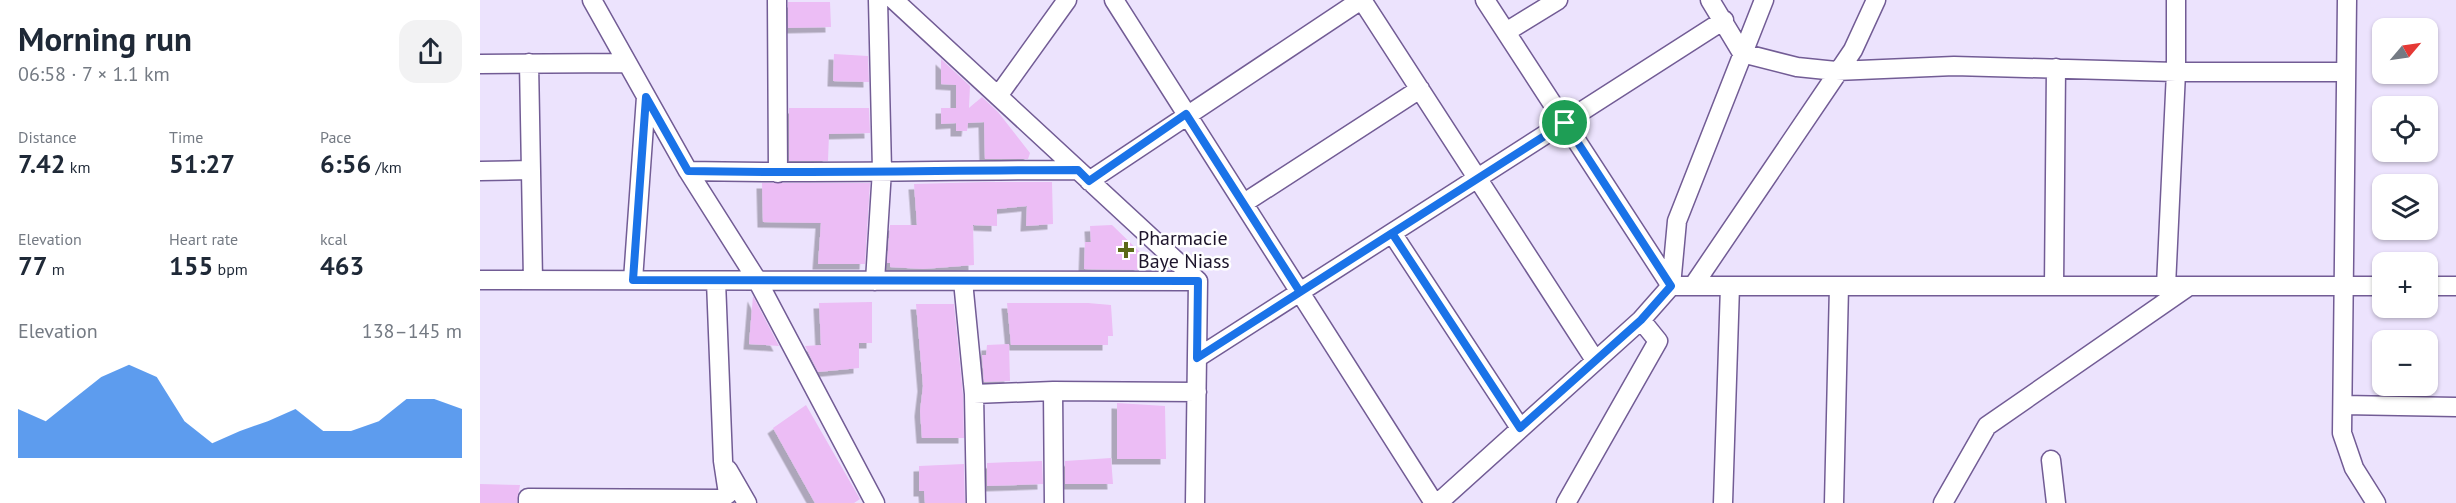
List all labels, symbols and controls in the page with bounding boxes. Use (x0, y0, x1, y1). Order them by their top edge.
text: Morning run (18, 17, 192, 60)
north arrow (2372, 18, 2438, 84)
map controls (2372, 18, 2438, 396)
button: share (399, 20, 462, 83)
text: 06:58 · 7 × 1.1 km (18, 61, 170, 87)
button: locate (2372, 96, 2438, 162)
pin (1539, 97, 1590, 148)
icon: arrive (1548, 106, 1581, 139)
text: Distance (18, 127, 77, 147)
text: Time (169, 127, 203, 147)
text: Pace (320, 127, 351, 147)
text: 7.42 (18, 147, 66, 180)
text: 51:27 (169, 147, 235, 180)
text: 6:56 (320, 147, 371, 180)
text: km (66, 157, 90, 177)
text: /km (371, 157, 402, 177)
button: layers (2372, 174, 2438, 240)
place label: Pharmacie Baye Niass (1138, 225, 1230, 274)
text: Elevation (18, 229, 82, 249)
text: Heart rate (169, 229, 238, 249)
text: kcal (320, 229, 347, 249)
marker: Pharmacie Baye Niass (1119, 243, 1133, 257)
text: 77 (18, 249, 47, 282)
text: 155 (169, 249, 213, 282)
text: 463 (320, 249, 364, 282)
button: + (2372, 252, 2438, 318)
text: m (47, 259, 65, 279)
text: bpm (213, 259, 248, 279)
text: Elevation (18, 318, 98, 344)
text: 138–145 m (362, 318, 462, 344)
button: − (2372, 330, 2438, 396)

